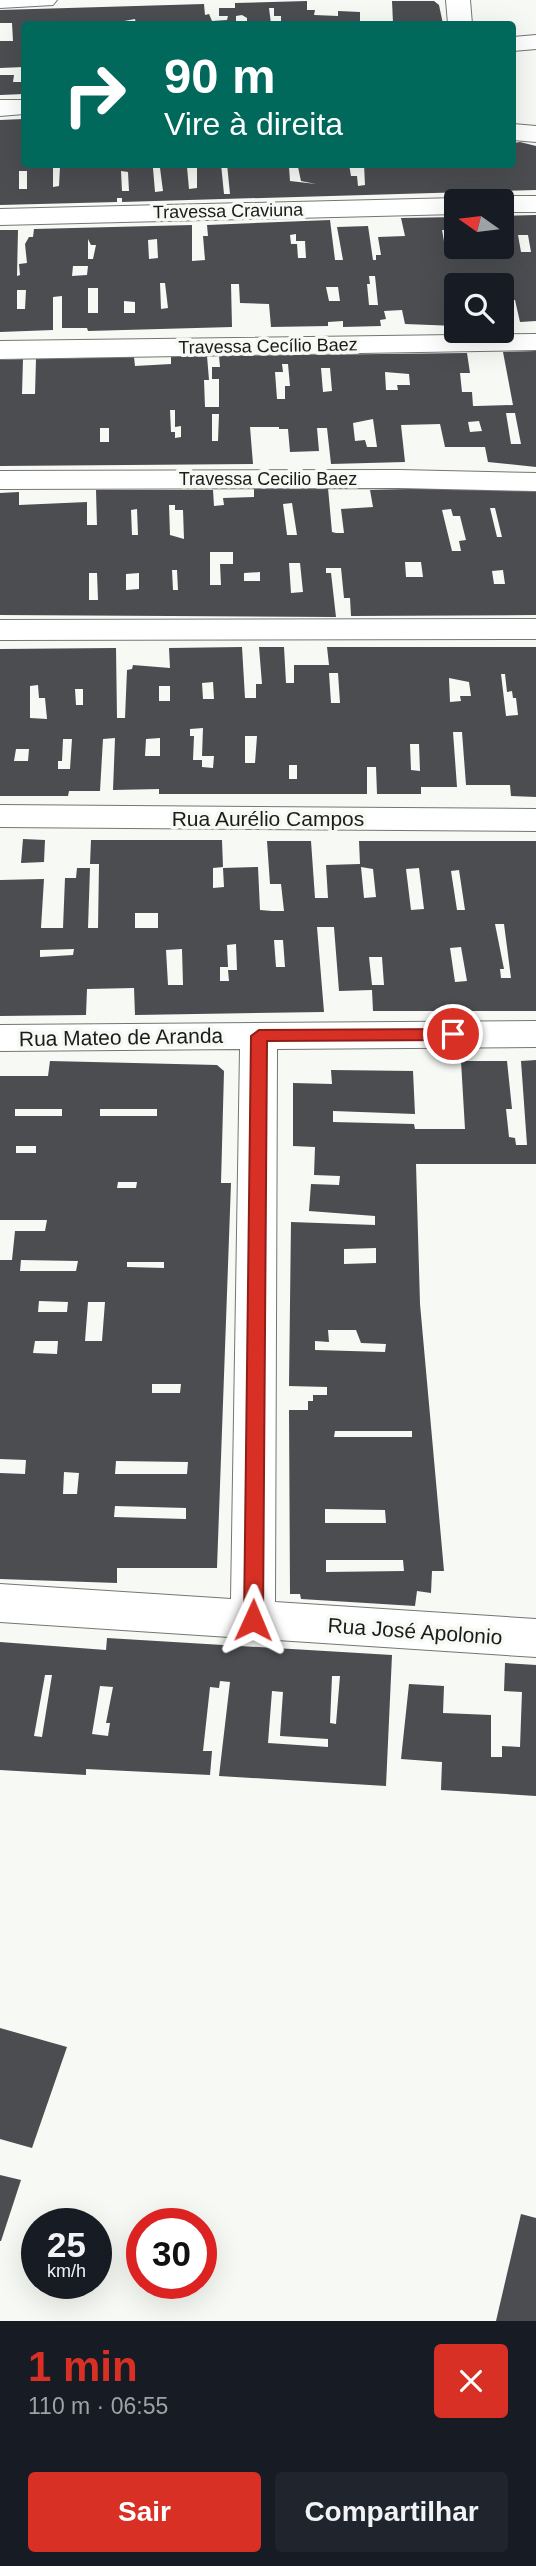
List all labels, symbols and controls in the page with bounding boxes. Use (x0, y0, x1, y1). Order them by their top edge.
icon: right (49, 49, 140, 140)
text: 90 m (164, 49, 276, 103)
text: Vire à direita (164, 106, 343, 142)
north arrow (444, 189, 514, 259)
map controls (444, 189, 514, 343)
street label: Travessa Craviuna (153, 200, 304, 222)
button: search (444, 273, 514, 343)
street label: Travessa Cecílio Baez (178, 334, 358, 358)
street label: Travessa Cecilio Baez (179, 469, 357, 489)
street label: Rua Aurélio Campos (172, 807, 364, 830)
pin (423, 1004, 483, 1064)
icon: arrive (434, 1015, 472, 1053)
street label: Rua Mateo de Aranda (19, 1024, 224, 1050)
position arrow (216, 1583, 290, 1657)
street label: Rua José Apolonio (327, 1613, 503, 1649)
speed limit sign: 30 (126, 2208, 217, 2299)
text: 25 (47, 2225, 86, 2264)
text: km/h (47, 2261, 86, 2281)
text: 1 min (28, 2343, 138, 2390)
button: close (434, 2344, 508, 2418)
text: 110 m · 06:55 (28, 2393, 168, 2419)
button: Sair (28, 2472, 261, 2552)
button: Compartilhar (275, 2472, 508, 2552)

